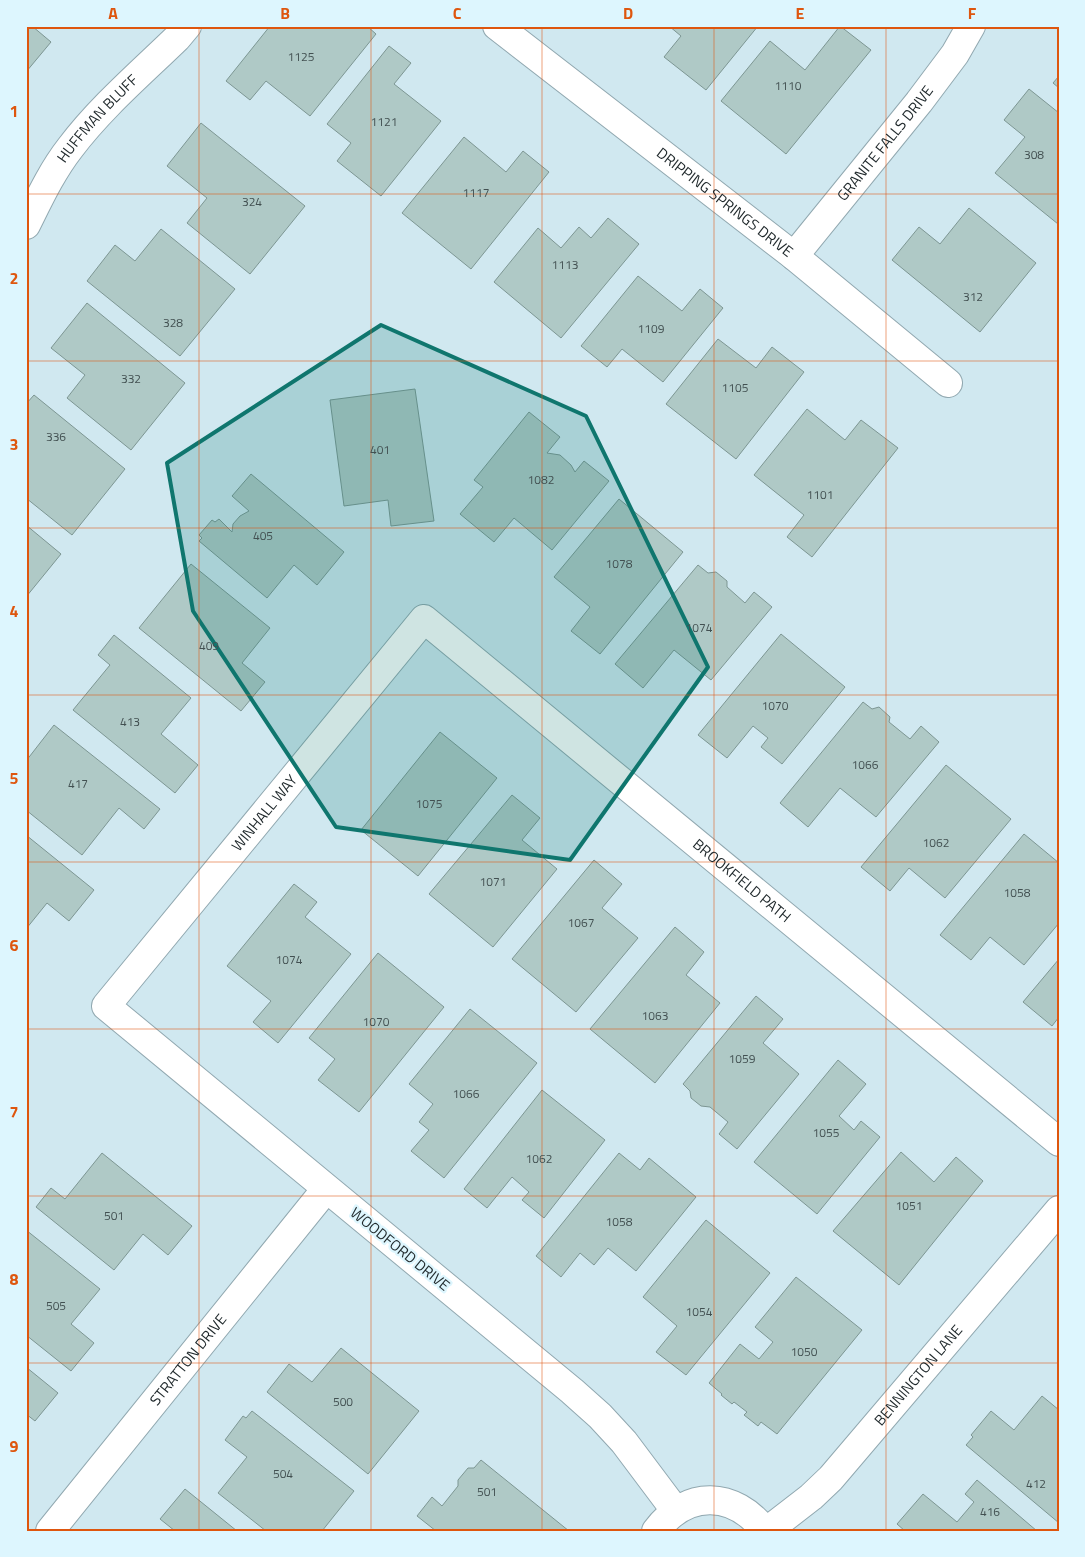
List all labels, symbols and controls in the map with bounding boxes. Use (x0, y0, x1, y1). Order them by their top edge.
text: A (108, 1, 118, 25)
text: B (280, 1, 290, 25)
text: C (453, 1, 462, 25)
text: D (623, 1, 633, 25)
text: E (796, 1, 805, 25)
text: F (968, 1, 977, 25)
house number: 1125 (288, 47, 315, 66)
street label: HUFFMAN BLUFF (51, 69, 143, 167)
house number: 1110 (775, 76, 802, 95)
street label: GRANITE FALLS DRIVE (831, 80, 939, 206)
text: 1 (10, 99, 18, 123)
house number: 1121 (371, 112, 397, 131)
street label: DRIPPING SPRINGS DRIVE (652, 142, 798, 262)
house number: 308 (1024, 145, 1044, 164)
house number: 1117 (463, 183, 489, 202)
house number: 324 (242, 192, 262, 211)
house number: 1113 (552, 255, 578, 274)
text: 2 (10, 266, 18, 290)
house number: 312 (963, 287, 983, 306)
house number: 328 (163, 313, 183, 332)
house number: 1109 (638, 319, 665, 338)
house number: 332 (121, 369, 141, 388)
house number: 1105 (722, 378, 749, 397)
house number: 336 (46, 427, 66, 446)
text: 3 (10, 432, 18, 456)
house number: 401 (370, 440, 390, 459)
house number: 1082 (528, 470, 554, 489)
house number: 1101 (807, 485, 833, 504)
house number: 405 (253, 526, 273, 545)
house number: 1078 (606, 554, 633, 573)
text: 4 (10, 599, 19, 623)
house number: 1074 (686, 618, 713, 637)
house number: 409 (199, 636, 219, 655)
house number: 1070 (762, 696, 789, 715)
house number: 413 (120, 712, 140, 731)
house number: 1066 (852, 755, 879, 774)
text: 5 (10, 766, 19, 790)
street label: WINHALL WAY (226, 770, 303, 856)
house number: 417 (68, 774, 88, 793)
house number: 1075 (416, 794, 443, 813)
street label: BROOKFIELD PATH (688, 833, 796, 928)
house number: 1062 (923, 833, 949, 852)
house number: 1071 (480, 872, 506, 891)
house number: 1058 (1004, 883, 1031, 902)
house number: 1067 (568, 913, 594, 932)
text: 6 (10, 933, 19, 957)
house number: 1074 (276, 950, 303, 969)
house number: 1063 (642, 1006, 668, 1025)
house number: 1070 (363, 1012, 390, 1031)
house number: 1059 (729, 1049, 756, 1068)
house number: 1066 (453, 1084, 480, 1103)
text: 7 (10, 1100, 18, 1124)
house number: 1055 (813, 1123, 840, 1142)
house number: 1062 (526, 1149, 552, 1168)
house number: 1051 (896, 1196, 922, 1215)
street label: WOODFORD DRIVE (346, 1201, 455, 1296)
house number: 501 (104, 1206, 124, 1225)
house number: 1058 (606, 1212, 633, 1231)
text: 8 (10, 1267, 19, 1291)
house number: 505 (46, 1296, 66, 1315)
house number: 1054 (686, 1302, 713, 1321)
street label: STRATTON DRIVE (144, 1309, 232, 1410)
street label: BENNINGTON LANE (868, 1319, 968, 1431)
house number: 1050 (791, 1342, 818, 1361)
house number: 500 (333, 1392, 353, 1411)
text: 9 (10, 1434, 19, 1458)
house number: 504 (273, 1464, 293, 1483)
house number: 412 (1026, 1474, 1046, 1493)
house number: 501 (477, 1482, 497, 1501)
house number: 416 (980, 1502, 1000, 1521)

